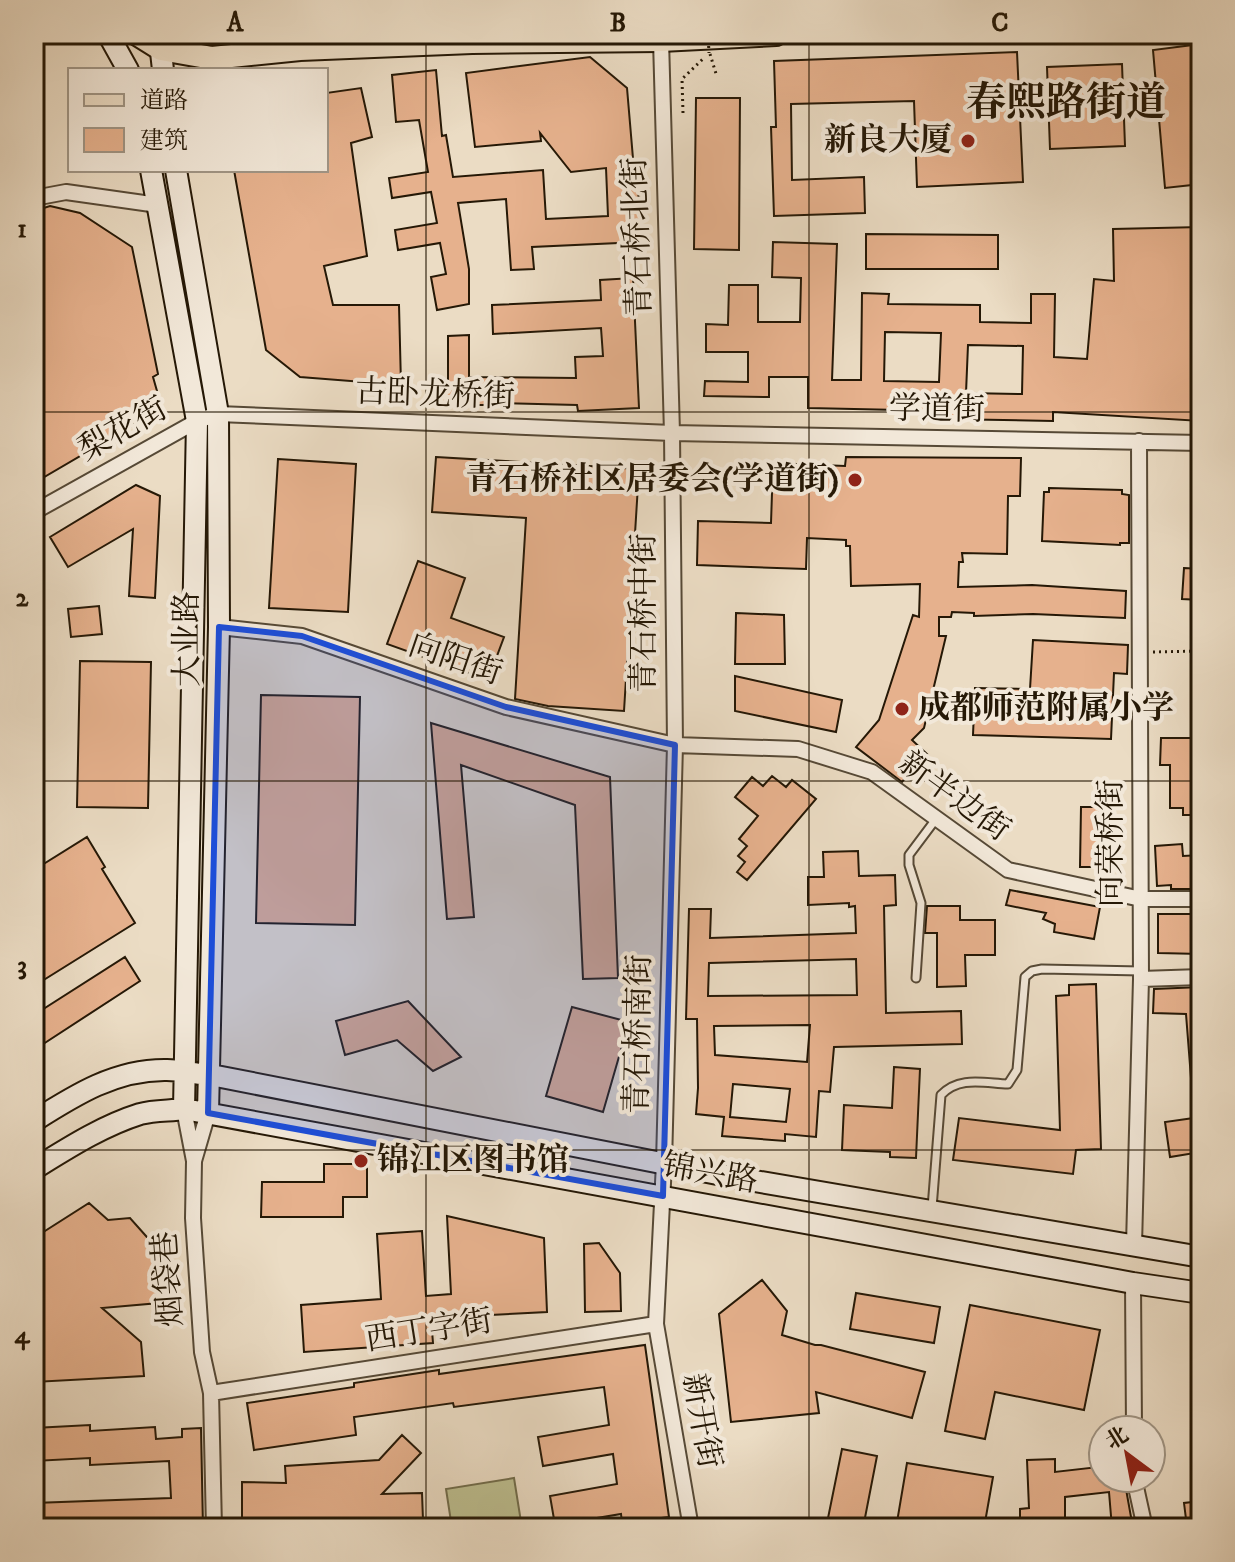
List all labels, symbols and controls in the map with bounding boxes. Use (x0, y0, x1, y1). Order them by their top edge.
text: A (226, 7, 245, 40)
text: B (610, 7, 626, 40)
text: C (991, 7, 1009, 40)
legend (68, 68, 328, 172)
district label: 春熙路街道 (966, 79, 1166, 129)
text: 道路 (140, 86, 188, 116)
place label: 新良大厦 (824, 121, 952, 161)
text: 建筑 (140, 126, 188, 156)
marker: 新良大厦 (959, 132, 977, 150)
street label: 青石桥北街 (615, 156, 661, 318)
text: 1 (17, 213, 27, 246)
street label: 古卧龙桥街 (354, 372, 516, 418)
street label: 梨花街 (71, 389, 175, 471)
street label: 学道街 (889, 389, 985, 431)
place label: 青石桥社区居委会(学道街) (466, 460, 839, 500)
marker: 青石桥社区居委会(学道街) (846, 471, 864, 489)
street label: 青石桥中街 (625, 533, 665, 693)
text: 2 (16, 582, 30, 615)
street label: 大业路 (168, 591, 208, 687)
street label: 向阳街 (403, 625, 507, 695)
place label: 成都师范附属小学 (918, 689, 1174, 729)
marker: 成都师范附属小学 (893, 700, 911, 718)
street label: 新半边街 (890, 743, 1018, 851)
street label: 向荣桥街 (1092, 779, 1132, 907)
text: 3 (17, 950, 27, 983)
street label: 青石桥南街 (618, 954, 660, 1114)
place label: 锦江区图书馆 (377, 1141, 569, 1181)
street label: 锦兴路 (659, 1146, 761, 1202)
marker: 锦江区图书馆 (352, 1152, 370, 1170)
street label: 烟袋巷 (146, 1230, 192, 1328)
street label: 西丁字街 (363, 1301, 495, 1361)
text: 4 (15, 1319, 31, 1352)
street label: 新开街 (673, 1370, 729, 1472)
north arrow (1087, 1414, 1167, 1494)
text: 北 (1101, 1421, 1134, 1456)

